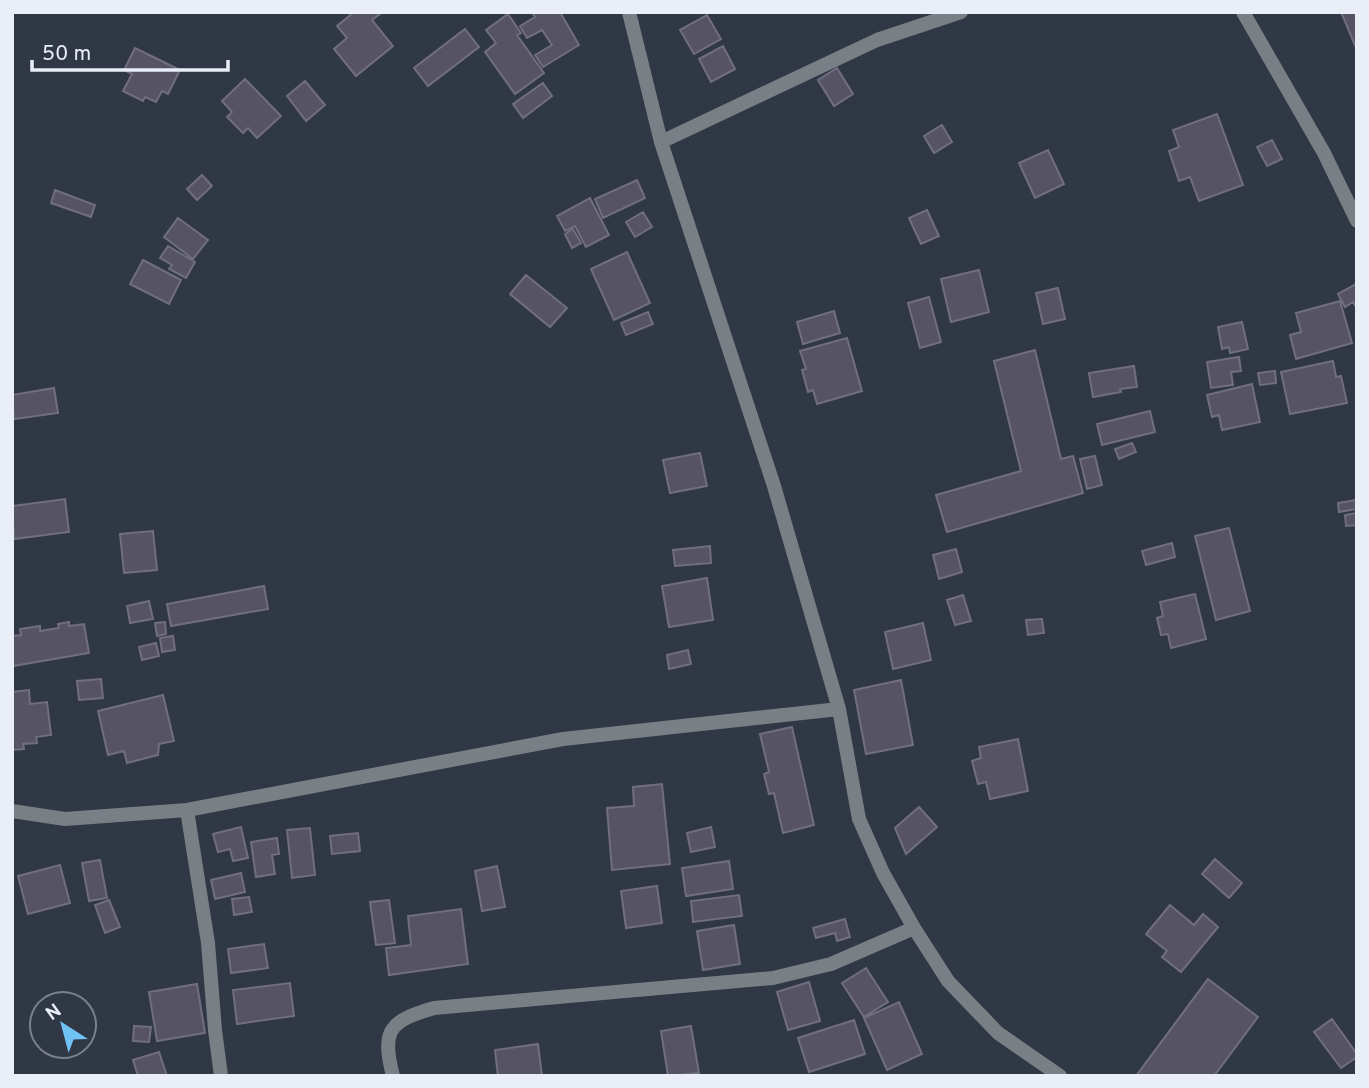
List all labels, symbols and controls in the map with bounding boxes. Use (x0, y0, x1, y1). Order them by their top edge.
scale bar (32, 28, 228, 72)
text: 50 m (42, 41, 91, 68)
north arrow (28, 990, 98, 1060)
text: N (42, 999, 67, 1027)

